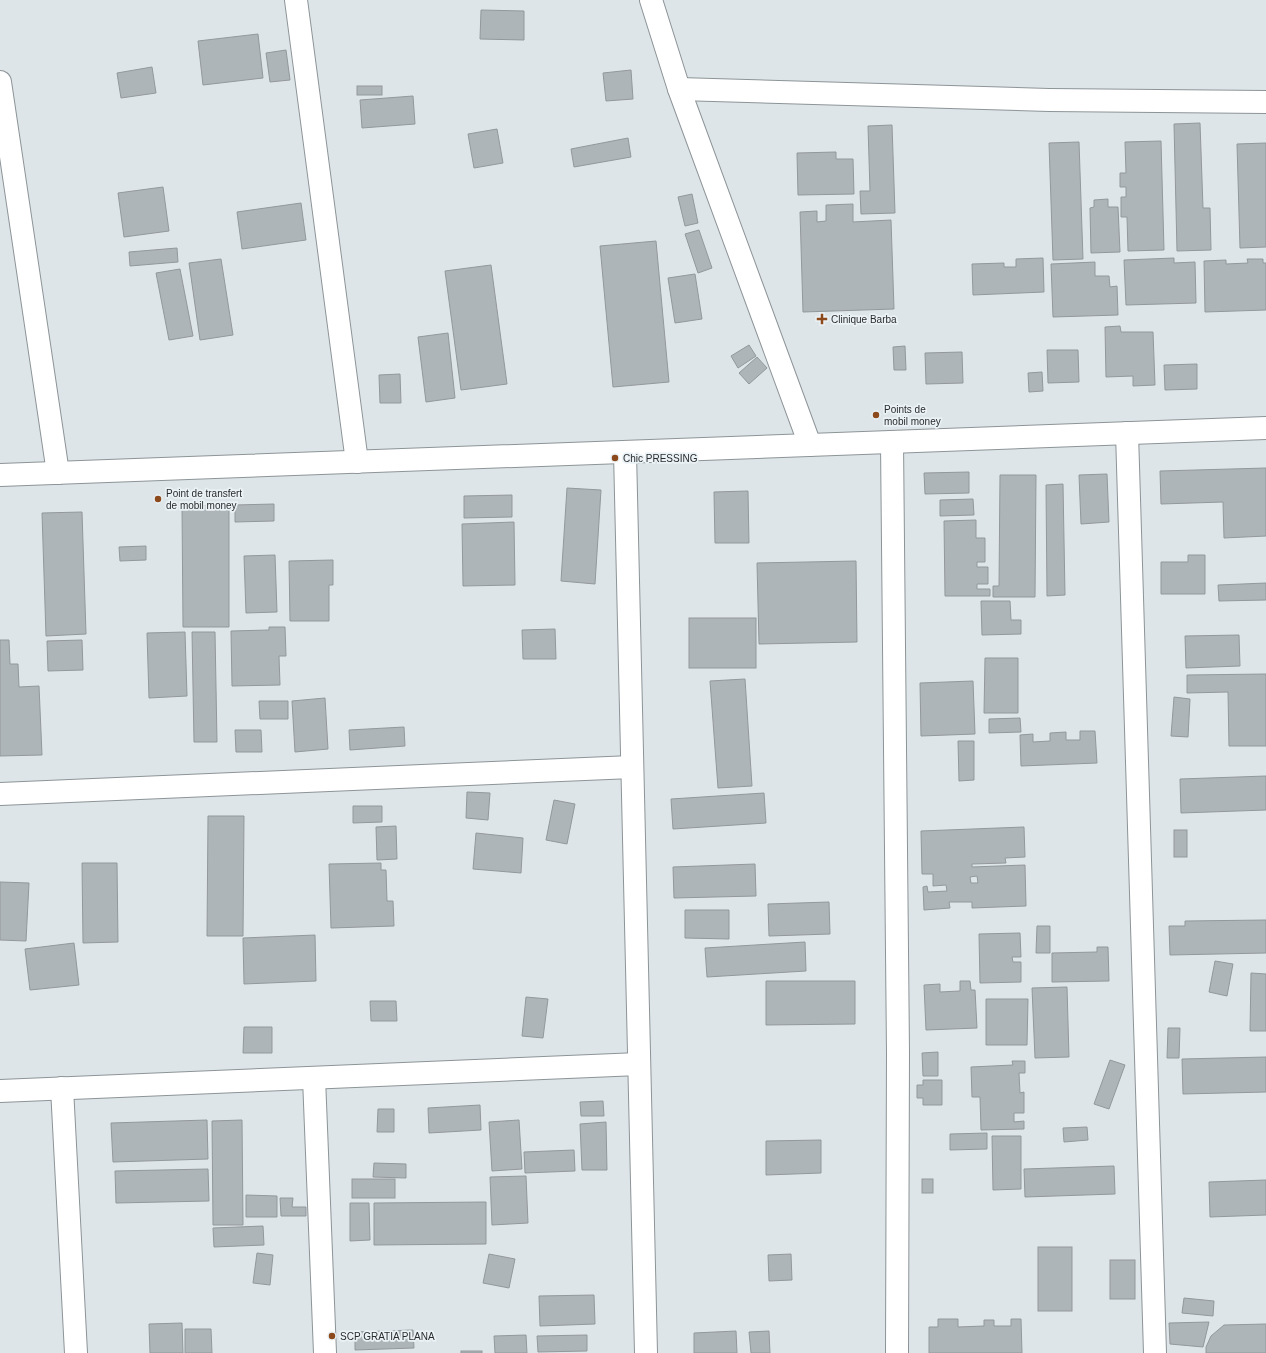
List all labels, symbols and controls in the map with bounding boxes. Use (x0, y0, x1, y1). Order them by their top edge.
marker: Clinique Barba (816, 313, 828, 325)
place label: Clinique Barba (831, 314, 897, 325)
place label: Points de mobil money (884, 404, 941, 427)
marker: Points de mobil money (871, 410, 881, 420)
marker: Chic PRESSING (610, 453, 620, 463)
place label: Chic PRESSING (623, 453, 698, 464)
place label: Point de transfert de mobil money (166, 488, 242, 511)
marker: Point de transfert de mobil money (153, 494, 163, 504)
marker: SCP GRATIA PLANA (327, 1331, 337, 1341)
place label: SCP GRATIA PLANA (340, 1331, 435, 1342)

